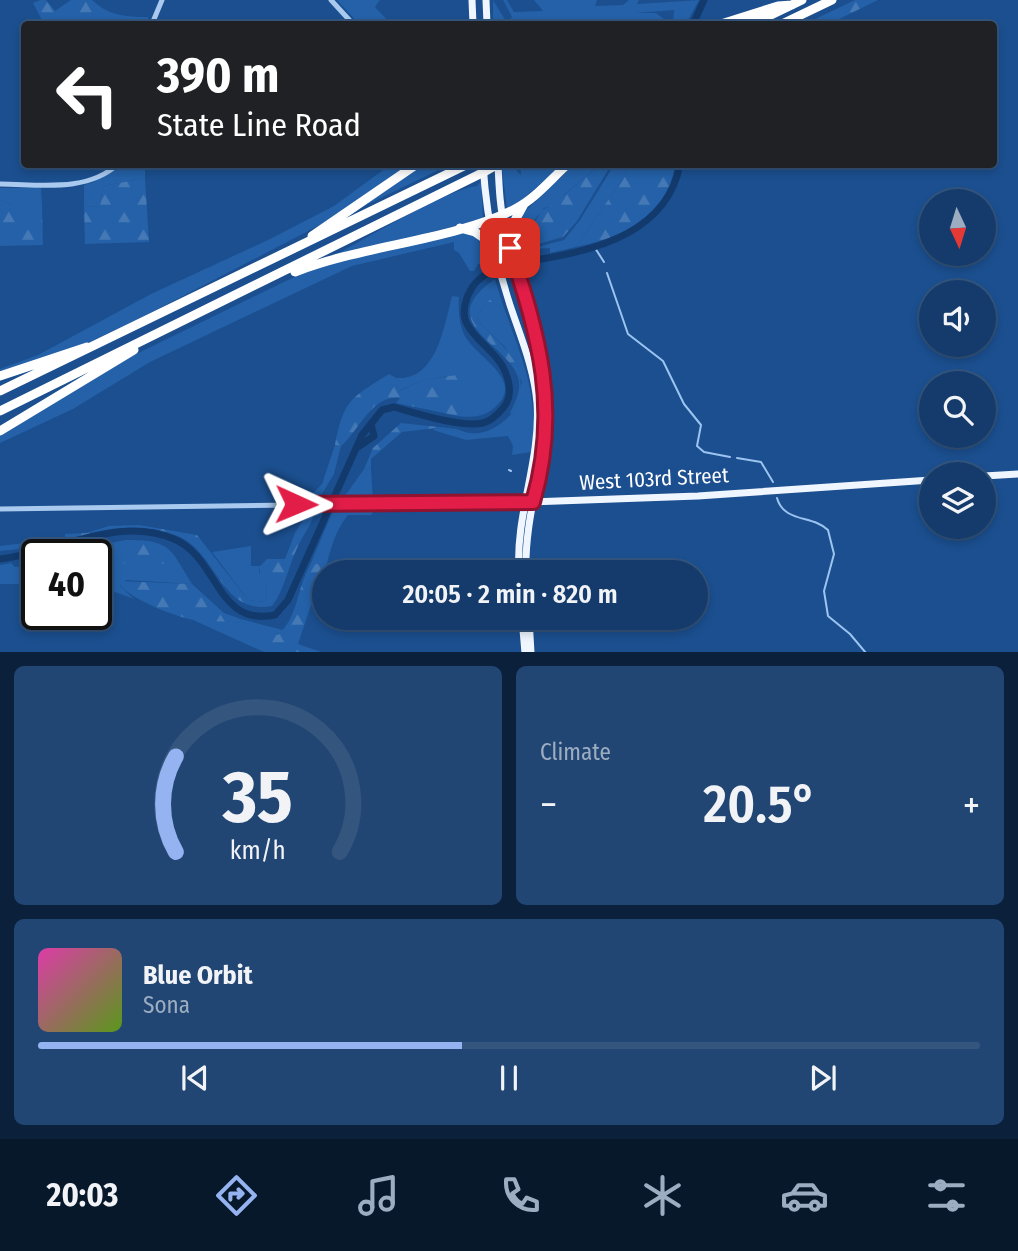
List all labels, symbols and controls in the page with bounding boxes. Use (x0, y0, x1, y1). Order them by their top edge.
text: 390 m (157, 46, 279, 105)
icon: left (42, 49, 133, 140)
text: State Line Road (157, 106, 361, 144)
north arrow (919, 189, 996, 266)
map controls (919, 189, 996, 539)
pin (480, 218, 540, 278)
icon: arrive (491, 229, 529, 267)
button: sound (919, 280, 996, 357)
button: search (919, 371, 996, 448)
street label: West 103rd Street (579, 462, 730, 496)
button: layers (919, 462, 996, 539)
position arrow (259, 467, 333, 541)
speed limit sign: 40 (21, 539, 112, 630)
text: 20:05 · 2 min · 820 m (402, 579, 618, 610)
text: Climate (540, 738, 611, 766)
text: 35 (222, 754, 293, 841)
text: 20.5° (703, 773, 817, 836)
text: − (540, 782, 557, 828)
text: + (963, 782, 980, 828)
text: km/h (230, 835, 286, 865)
text: Blue Orbit (143, 960, 253, 991)
text: Sona (143, 991, 190, 1019)
icon: previous (176, 1059, 214, 1097)
icon: pause (490, 1059, 528, 1097)
icon: next (804, 1059, 842, 1097)
icon: directions (212, 1171, 261, 1220)
icon: music (354, 1171, 403, 1220)
icon: phone (496, 1171, 545, 1220)
icon: climate (638, 1171, 687, 1220)
icon: car (780, 1171, 829, 1220)
icon: filters (922, 1171, 971, 1220)
text: 20:03 (47, 1176, 118, 1214)

